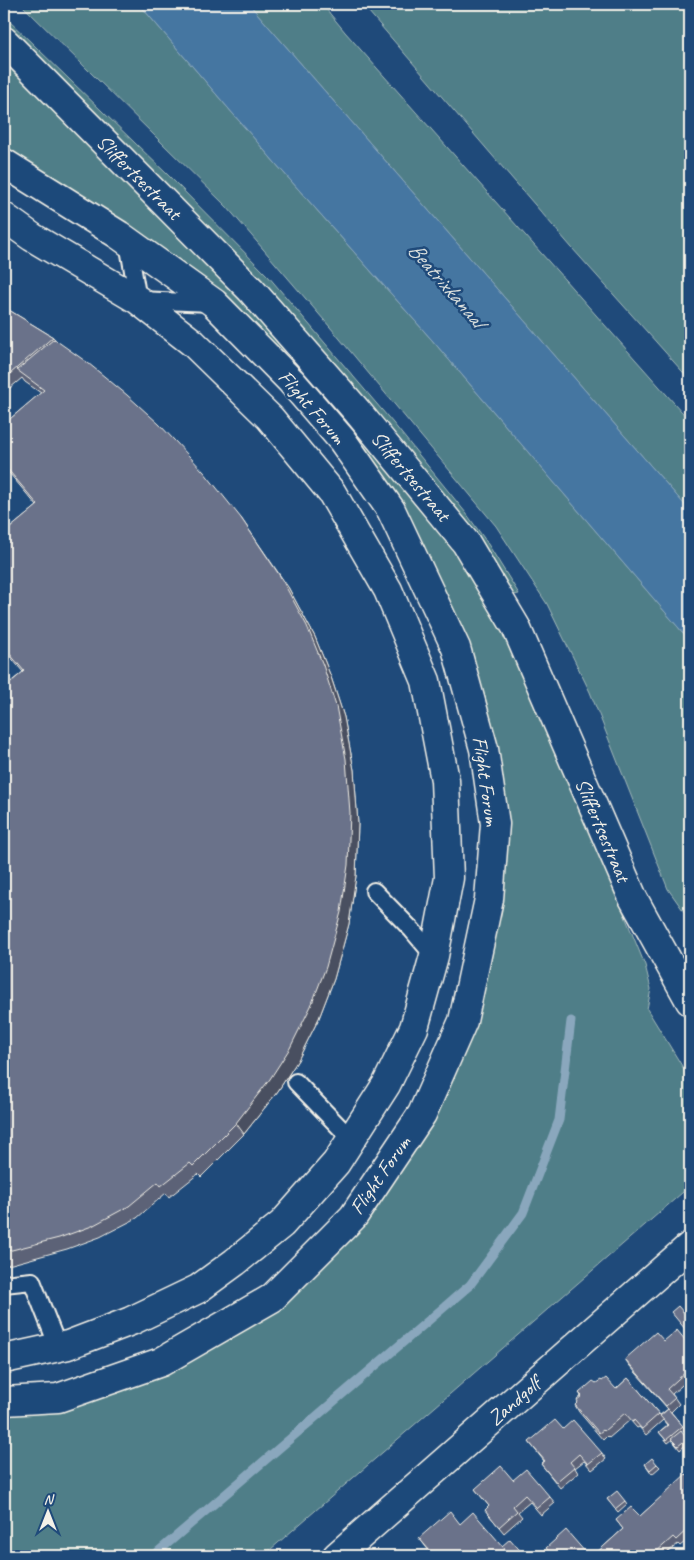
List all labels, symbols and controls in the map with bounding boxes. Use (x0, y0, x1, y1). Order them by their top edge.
street label: Sliffertsestraat (91, 129, 189, 227)
water label: Beatrixkanaal (402, 236, 495, 338)
street label: Flight Forum (273, 364, 352, 450)
street label: Sliffertsestraat (366, 425, 458, 528)
street label: Flight Forum (467, 735, 505, 829)
street label: Sliffertsestraat (570, 774, 637, 888)
street label: Flight Forum (344, 1130, 417, 1219)
street label: Zandgolf (482, 1368, 549, 1431)
north arrow (22, 1488, 72, 1538)
text: N (44, 1491, 55, 1508)

